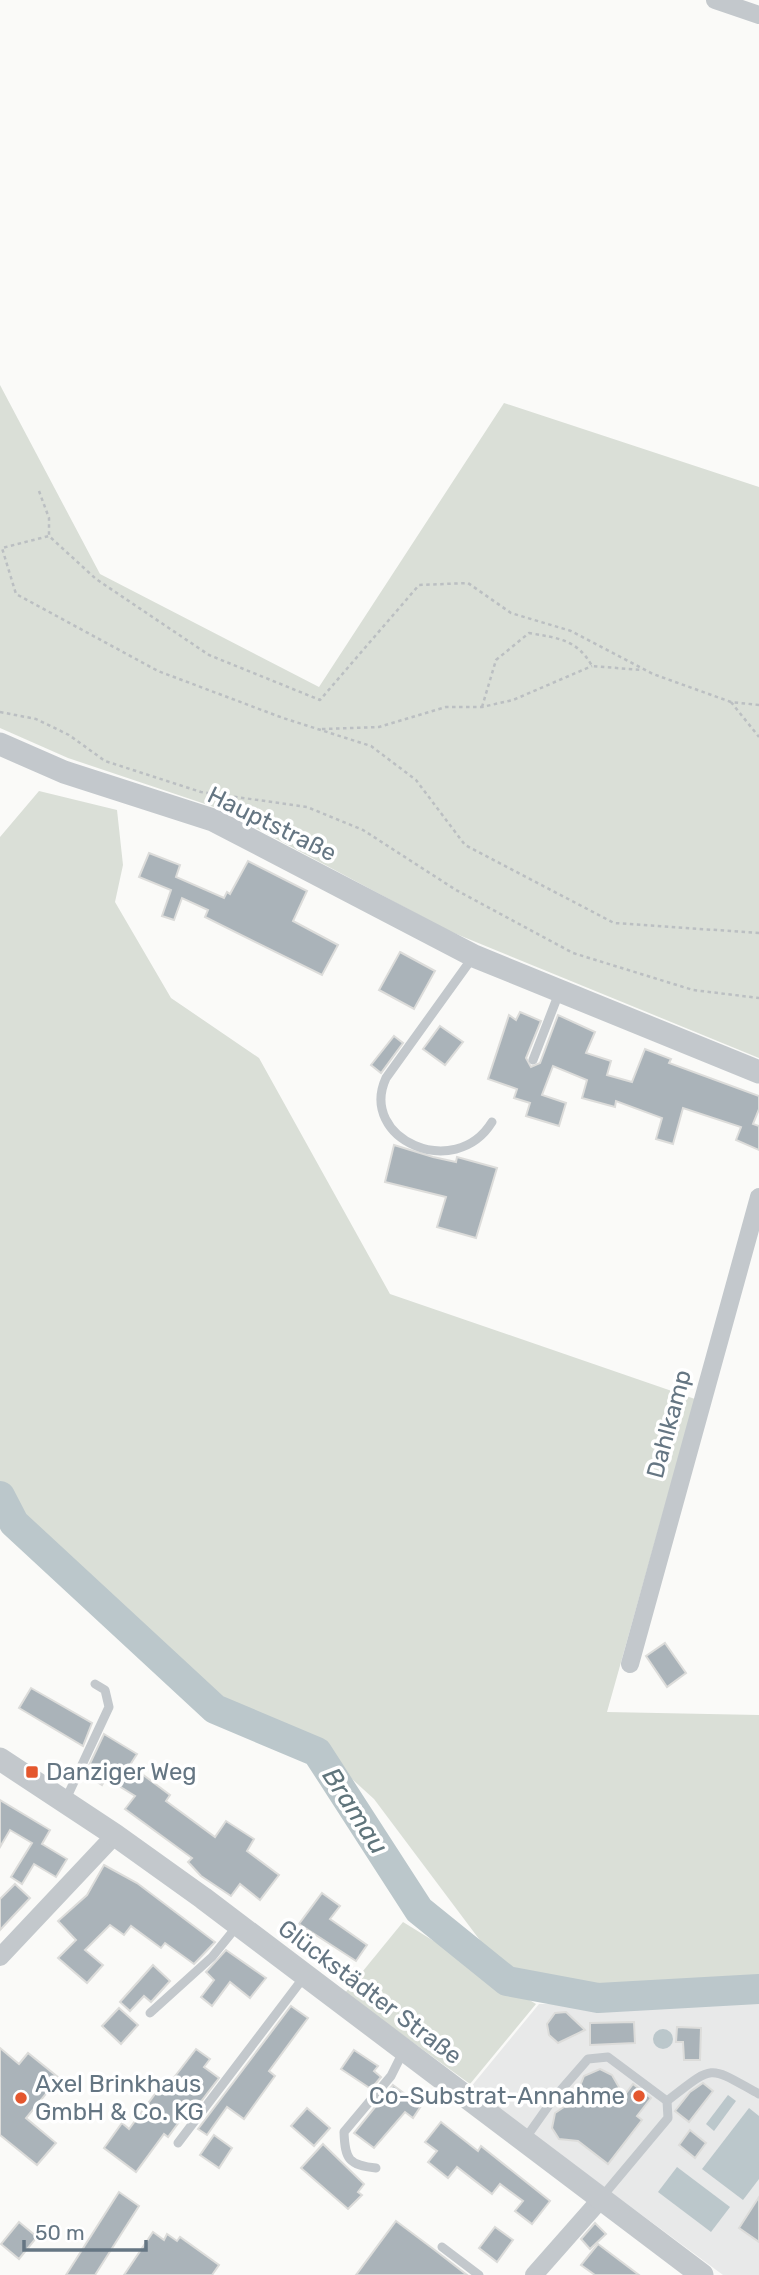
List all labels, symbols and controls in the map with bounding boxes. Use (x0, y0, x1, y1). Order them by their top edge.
street label: Hauptstraße (203, 781, 341, 867)
street label: Dahlkamp (641, 1367, 697, 1481)
place label: Danziger Weg (46, 1758, 197, 1786)
water label: Bramau (316, 1762, 394, 1860)
marker: Danziger Weg (24, 1764, 40, 1780)
street label: Glückstädter Straße (273, 1914, 467, 2070)
place label: Axel Brinkhaus GmbH & Co. KG (35, 2070, 204, 2126)
place label: Co-Substrat-Annahme (369, 2082, 625, 2110)
marker: Co-Substrat-Annahme (631, 2088, 647, 2104)
marker: Axel Brinkhaus GmbH & Co. KG (13, 2090, 29, 2106)
scale bar (24, 2208, 147, 2252)
text: 50 m (35, 2220, 85, 2245)

